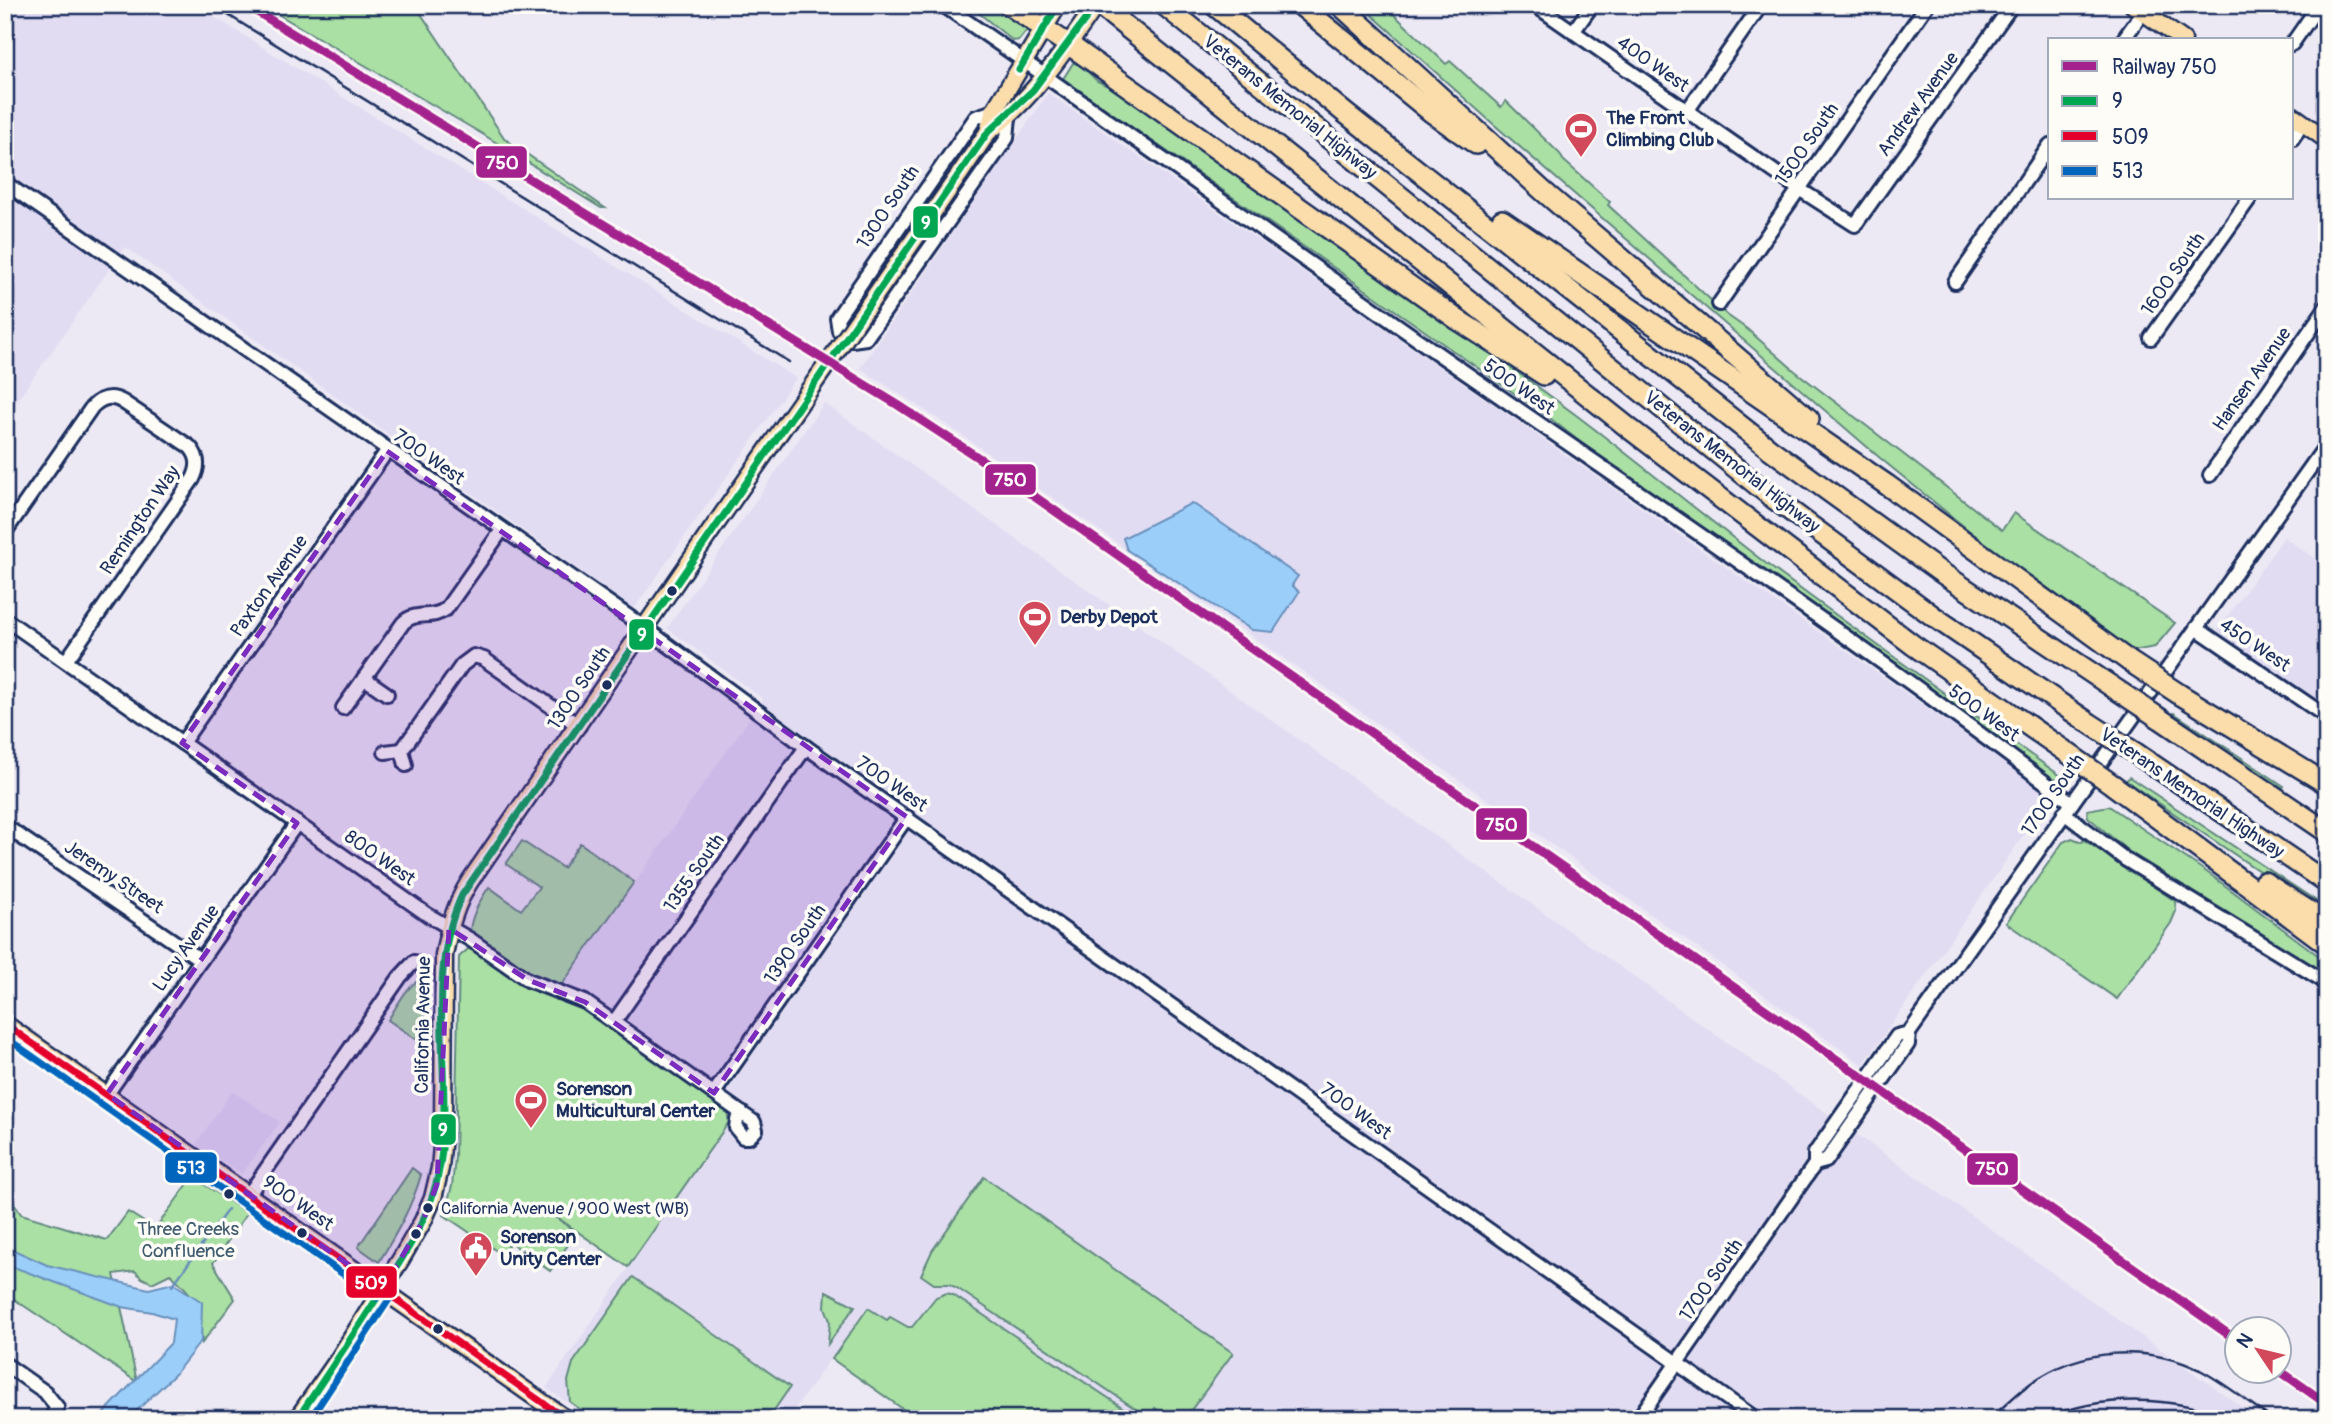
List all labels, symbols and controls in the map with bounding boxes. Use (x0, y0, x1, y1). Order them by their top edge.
street label: Veterans Memorial Highway (1198, 29, 1382, 185)
street label: 400 West (1612, 30, 1694, 98)
legend (2048, 38, 2294, 200)
street label: Andrew Avenue (1872, 46, 1964, 161)
text: Railway 750 (2112, 54, 2217, 81)
text: 9 (2112, 88, 2123, 115)
street label: 1500 South (1770, 98, 1844, 190)
place label: The Front Climbing Club (1605, 106, 1714, 152)
sports icon: The Front Climbing Club (1562, 110, 1600, 159)
text: 509 (2112, 124, 2149, 151)
line badge: 750 (475, 145, 528, 179)
text: 750 (485, 151, 519, 175)
text: 513 (2112, 158, 2143, 185)
street label: 1300 South (851, 161, 925, 253)
line badge: 9 (912, 205, 939, 239)
text: 9 (921, 211, 931, 235)
street label: 1600 South (2136, 228, 2210, 320)
street label: Hansen Avenue (2207, 322, 2297, 436)
street label: 500 West (1478, 354, 1560, 421)
street label: Veterans Memorial Highway (1639, 386, 1825, 538)
street label: 700 West (389, 424, 470, 491)
street label: Remington Way (95, 461, 185, 579)
line badge: 750 (984, 463, 1037, 496)
text: 750 (993, 468, 1027, 492)
street label: Paxton Avenue (225, 530, 313, 642)
unlabelled marker (665, 584, 679, 598)
sports icon: Derby Depot (1016, 598, 1054, 647)
place label: Derby Depot (1060, 605, 1159, 629)
street label: 450 West (2215, 613, 2295, 678)
line badge: 9 (628, 618, 655, 651)
text: 9 (637, 623, 647, 647)
street label: 1300 South (542, 642, 616, 734)
unlabelled marker (600, 678, 614, 692)
street label: 500 West (1944, 679, 2025, 747)
street label: Veterans Memorial Highway (2095, 722, 2289, 864)
street label: 1700 South (2016, 749, 2090, 841)
street label: 700 West (852, 751, 933, 818)
line badge: 750 (1475, 807, 1528, 841)
text: 750 (1484, 813, 1518, 837)
street label: 800 West (340, 825, 420, 891)
street label: 1355 South (658, 829, 730, 917)
street label: Jeremy Street (60, 835, 169, 919)
street label: Lucy Avenue (147, 899, 225, 996)
street label: 1390 South (759, 899, 831, 989)
street label: California Avenue (410, 955, 436, 1094)
place label: Sorenson Multicultural Center (556, 1077, 715, 1123)
street label: 700 West (1316, 1077, 1396, 1145)
sports icon: Sorenson Multicultural Center (512, 1081, 550, 1130)
line badge: 9 (430, 1113, 457, 1146)
text: 9 (438, 1118, 448, 1142)
line badge: 513 (164, 1151, 218, 1184)
line badge: 750 (1966, 1152, 2019, 1186)
text: 513 (177, 1156, 205, 1180)
text: 750 (1975, 1157, 2009, 1181)
street label: 900 West (258, 1170, 339, 1236)
unlabelled marker (222, 1187, 236, 1201)
place label: California Avenue / 900 West (WB) (441, 1198, 690, 1219)
marker: California Avenue / 900 West (WB) (421, 1201, 435, 1215)
park label: Three Creeks Confluence (137, 1217, 239, 1263)
place label: Sorenson Unity Center (500, 1225, 602, 1271)
unlabelled marker (295, 1226, 309, 1240)
unlabelled marker (409, 1227, 423, 1241)
public building icon: Sorenson Unity Center (457, 1229, 495, 1278)
street label: 1700 South (1674, 1234, 1748, 1326)
line badge: 509 (345, 1265, 398, 1299)
text: 509 (354, 1271, 388, 1295)
north arrow (2224, 1316, 2294, 1386)
unlabelled marker (431, 1322, 445, 1336)
text: N (2231, 1329, 2258, 1353)

